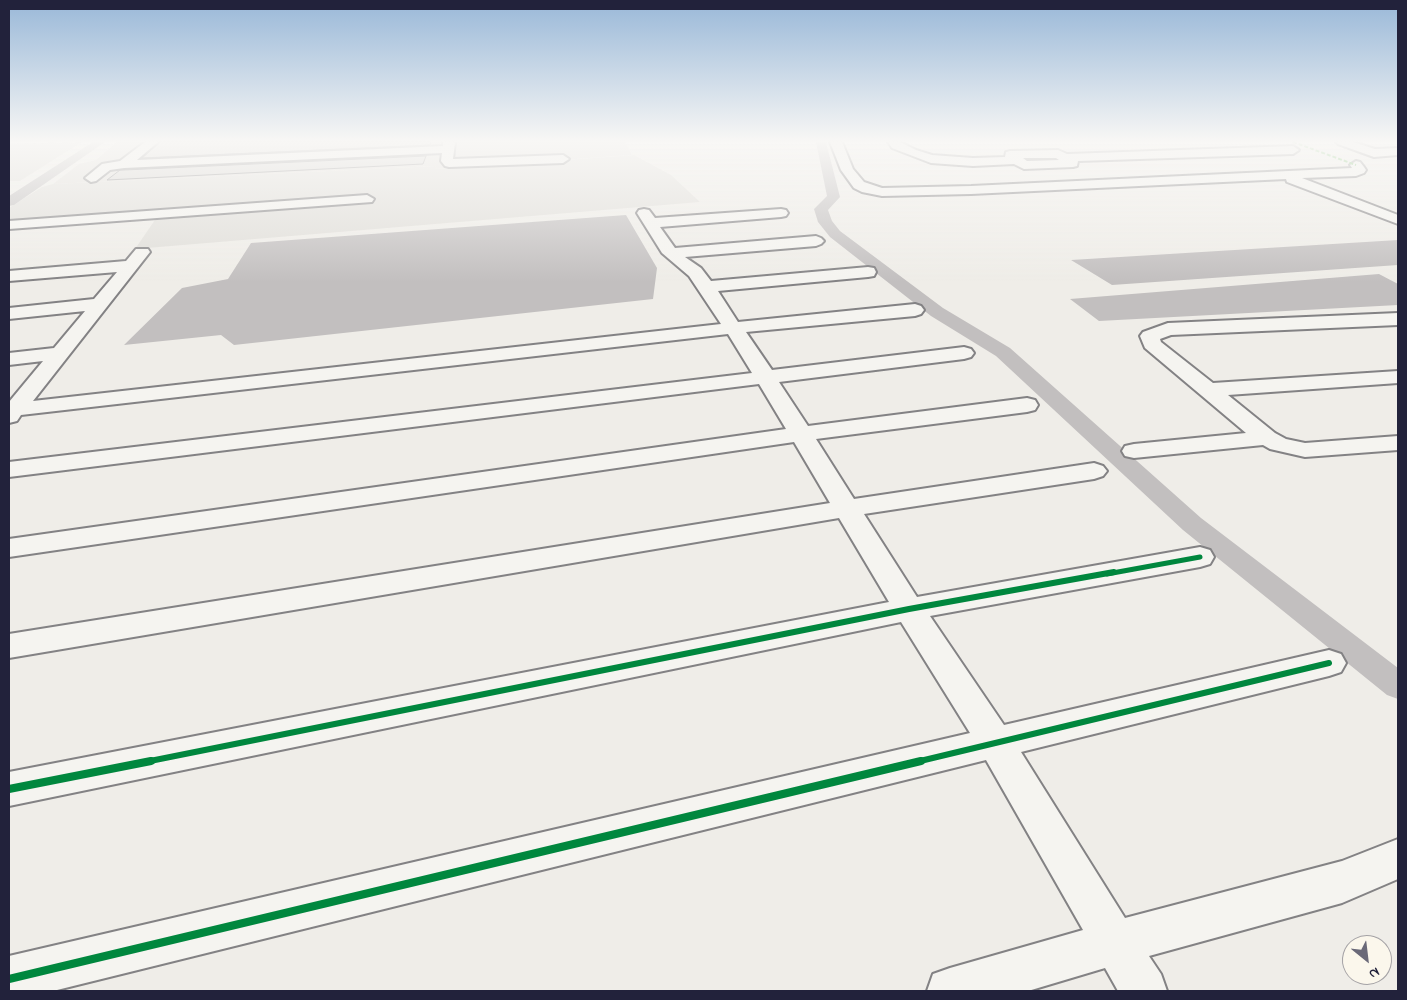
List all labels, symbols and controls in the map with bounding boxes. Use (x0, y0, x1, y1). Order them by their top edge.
north arrow (1342, 935, 1392, 985)
text: N (1365, 961, 1383, 984)

